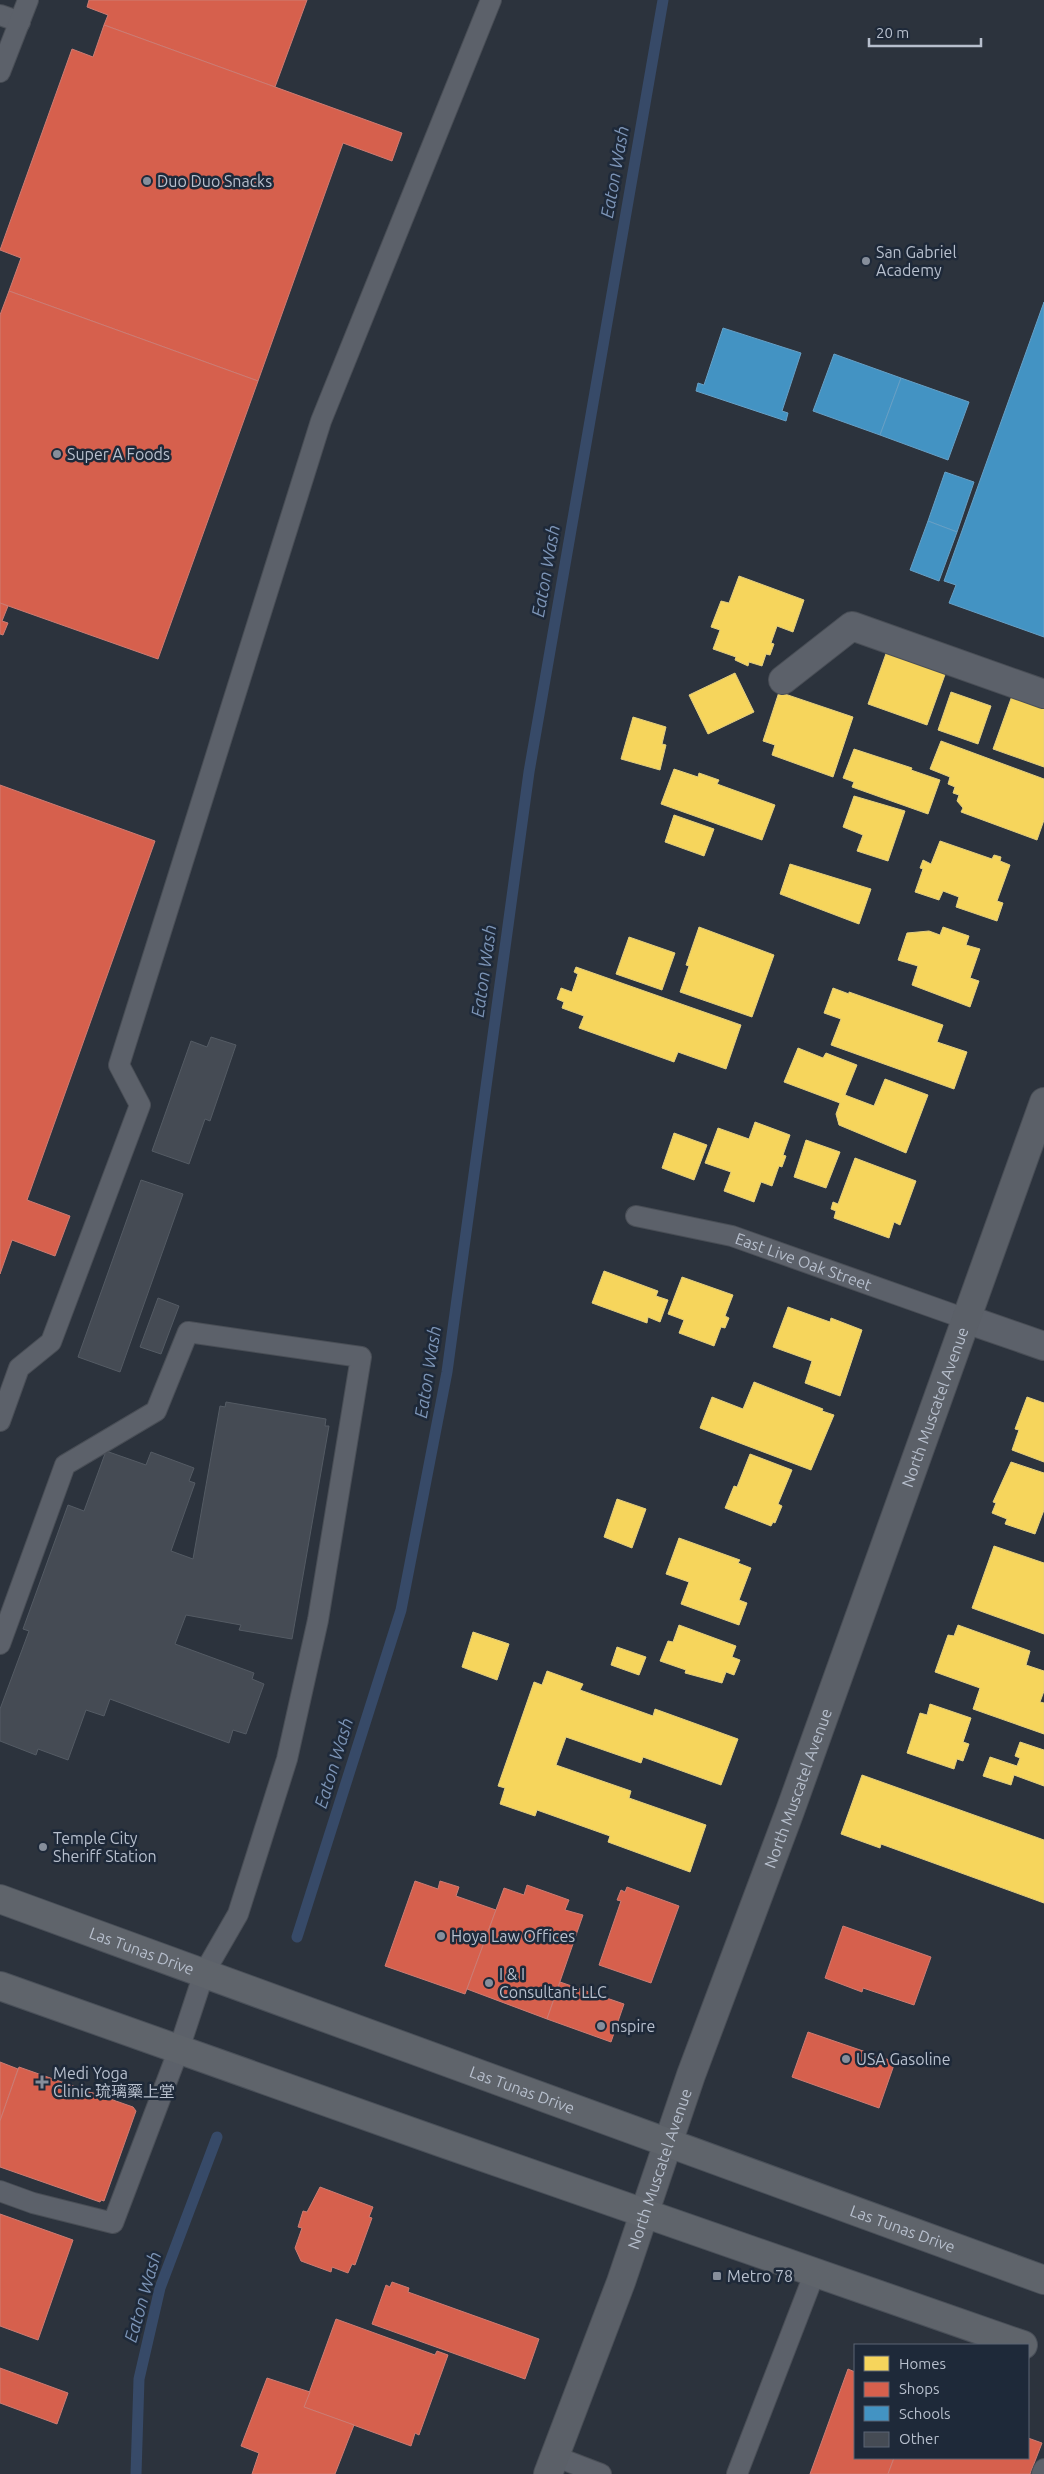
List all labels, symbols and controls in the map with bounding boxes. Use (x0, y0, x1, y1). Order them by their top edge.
scale bar (869, 15, 982, 47)
text: 20 m (876, 24, 909, 41)
water label: Eaton Wash (596, 124, 632, 220)
place label: Duo Duo Snacks (157, 172, 272, 190)
marker: Duo Duo Snacks (141, 175, 153, 187)
place label: San Gabriel Academy (876, 243, 957, 279)
marker: San Gabriel Academy (860, 255, 872, 267)
place label: Super A Foods (67, 445, 170, 463)
marker: Super A Foods (51, 448, 63, 460)
water label: Eaton Wash (527, 523, 563, 619)
water label: Eaton Wash (467, 923, 499, 1018)
street label: East Live Oak Street (733, 1229, 875, 1294)
water label: Eaton Wash (410, 1324, 444, 1420)
street label: North Muscatel Avenue (898, 1325, 972, 1489)
street label: North Muscatel Avenue (760, 1706, 835, 1870)
water label: Eaton Wash (310, 1715, 356, 1810)
place label: Temple City Sheriff Station (53, 1829, 157, 1865)
marker: Temple City Sheriff Station (37, 1841, 49, 1853)
street label: Las Tunas Drive (87, 1923, 197, 1978)
place label: Hoya Law Offices (451, 1927, 575, 1945)
marker: Hoya Law Offices (435, 1930, 447, 1942)
place label: I & I Consultant LLC (499, 1965, 607, 2001)
marker: I & I Consultant LLC (483, 1977, 495, 1989)
place label: nspire (611, 2017, 655, 2035)
marker: nspire (595, 2020, 607, 2032)
place label: USA Gasoline (856, 2050, 951, 2068)
marker: USA Gasoline (840, 2053, 852, 2065)
street label: Las Tunas Drive (467, 2062, 577, 2117)
place label: Medi Yoga Clinic 琉璃藥上堂 (53, 2064, 175, 2100)
marker: Medi Yoga Clinic 琉璃藥上堂 (35, 2075, 49, 2089)
street label: North Muscatel Avenue (624, 2086, 695, 2251)
street label: Las Tunas Drive (848, 2201, 958, 2256)
water label: Eaton Wash (120, 2249, 165, 2344)
place label: Metro 78 (727, 2267, 793, 2285)
marker: Metro 78 (711, 2270, 723, 2282)
legend (854, 2344, 1029, 2459)
text: Homes (899, 2355, 946, 2372)
text: Shops (899, 2380, 940, 2397)
text: Schools (899, 2405, 950, 2422)
text: Other (899, 2430, 939, 2447)

